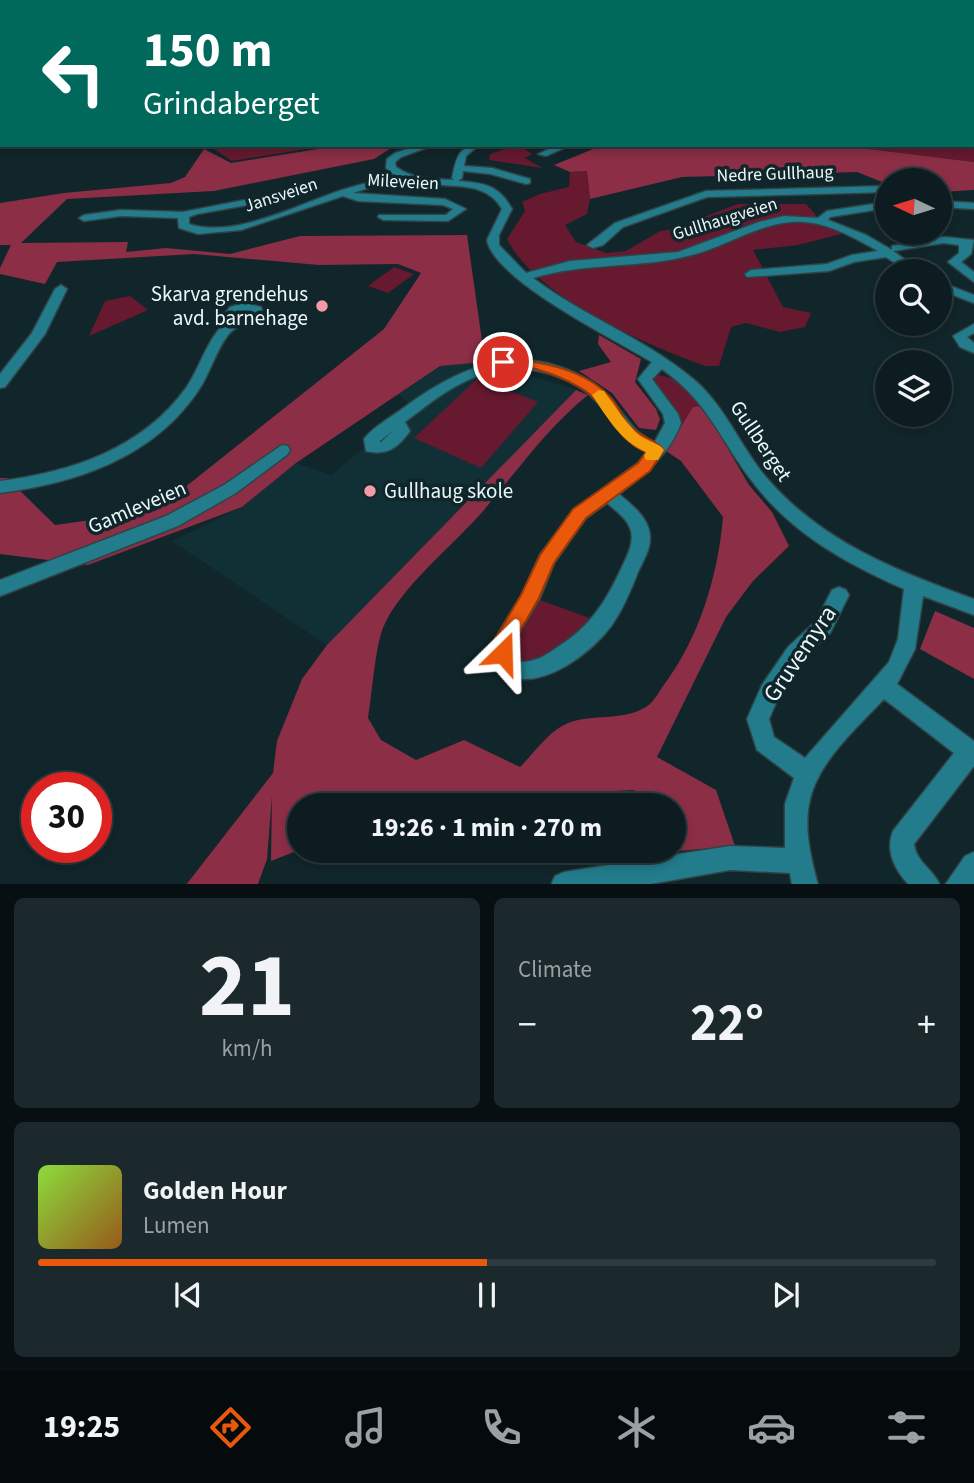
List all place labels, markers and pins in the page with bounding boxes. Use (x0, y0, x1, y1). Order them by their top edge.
place label: Skarva grendehus avd. barnehage (151, 279, 308, 333)
marker: Skarva grendehus avd. barnehage (314, 298, 330, 314)
pin (473, 332, 533, 392)
place label: Gullhaug skole (384, 476, 513, 506)
marker: Gullhaug skole (362, 483, 378, 499)

